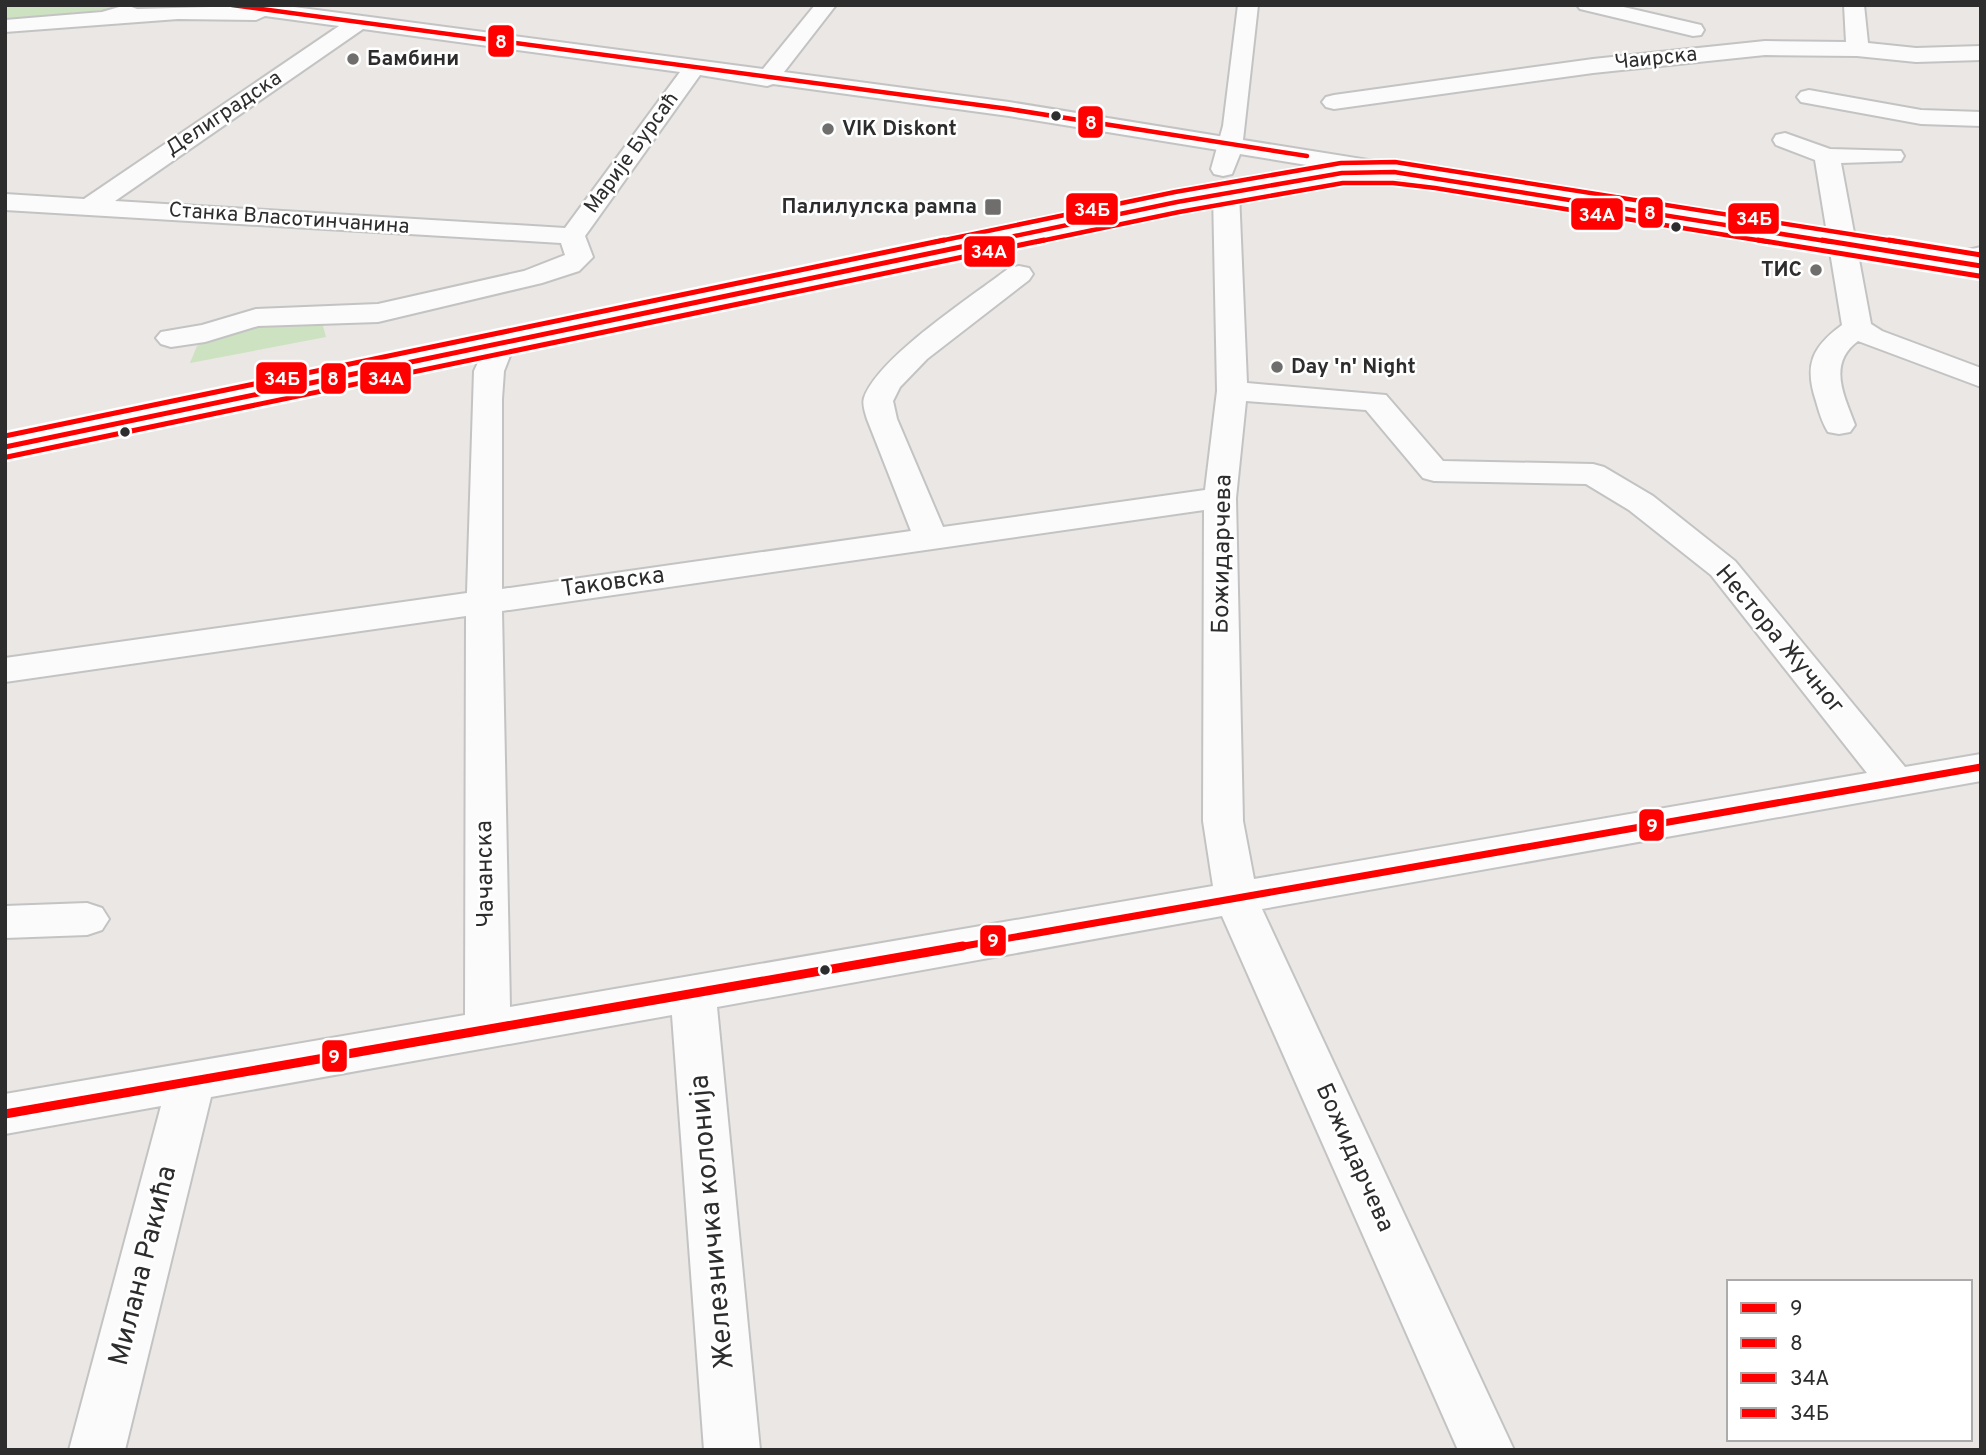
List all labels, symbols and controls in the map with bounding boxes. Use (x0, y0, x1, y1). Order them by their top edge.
line badge: 8 (487, 24, 515, 58)
text: 8 (495, 31, 507, 55)
street label: Чаирска (1613, 41, 1699, 77)
place label: Бамбини (367, 46, 459, 73)
marker: Бамбини (345, 51, 361, 67)
street label: Делиградска (161, 65, 287, 163)
street label: Марије Бурсаћ (579, 87, 685, 219)
line badge: 8 (1077, 105, 1104, 139)
unlabelled marker (1049, 109, 1063, 123)
text: 8 (1085, 112, 1097, 136)
place label: VIK Diskont (842, 116, 957, 143)
marker: VIK Diskont (820, 121, 836, 137)
line badge: 34Б (1065, 192, 1119, 226)
place label: Палилулска рампа (781, 194, 977, 221)
line badge: 8 (1637, 196, 1664, 229)
street label: Станка Власотинчанина (168, 197, 410, 241)
marker: Палилулска рампа (983, 197, 1003, 217)
line badge: 34А (1570, 197, 1624, 231)
text: 34Б (1074, 199, 1110, 223)
text: 8 (1644, 202, 1656, 226)
line badge: 34Б (1727, 202, 1780, 235)
text: 34А (1579, 204, 1616, 228)
text: 34Б (1736, 208, 1772, 232)
unlabelled marker (1669, 220, 1683, 234)
line badge: 34А (963, 235, 1016, 268)
text: 34А (971, 241, 1008, 265)
place label: ТИС (1761, 257, 1802, 284)
marker: ТИС (1808, 262, 1824, 278)
place label: Day 'n' Night (1291, 354, 1416, 381)
marker: Day 'n' Night (1269, 359, 1285, 375)
line badge: 34Б (255, 361, 308, 395)
line badge: 34А (359, 361, 412, 395)
line badge: 8 (320, 362, 347, 395)
text: 34Б (264, 368, 300, 392)
text: 8 (327, 368, 339, 392)
text: 34А (368, 368, 405, 392)
unlabelled marker (118, 425, 132, 439)
street label: Божидарчева (1207, 474, 1239, 634)
street label: Нестора Жучног (1708, 559, 1850, 721)
street label: Таковска (559, 561, 667, 605)
line badge: 9 (1638, 808, 1665, 842)
text: 9 (1646, 815, 1658, 839)
street label: Чачанска (470, 820, 502, 928)
line badge: 9 (979, 924, 1007, 957)
text: 9 (987, 930, 999, 954)
unlabelled marker (818, 963, 832, 977)
line badge: 9 (321, 1039, 348, 1073)
text: 9 (328, 1046, 340, 1070)
street label: Железничка колонија (682, 1073, 744, 1371)
street label: Божидарчева (1308, 1079, 1400, 1237)
street label: Милана Ракића (102, 1162, 186, 1370)
legend (1727, 1280, 1972, 1441)
text: 9 (1790, 1296, 1803, 1323)
text: 8 (1790, 1331, 1803, 1358)
text: 34А (1790, 1366, 1830, 1393)
text: 34Б (1790, 1401, 1829, 1428)

